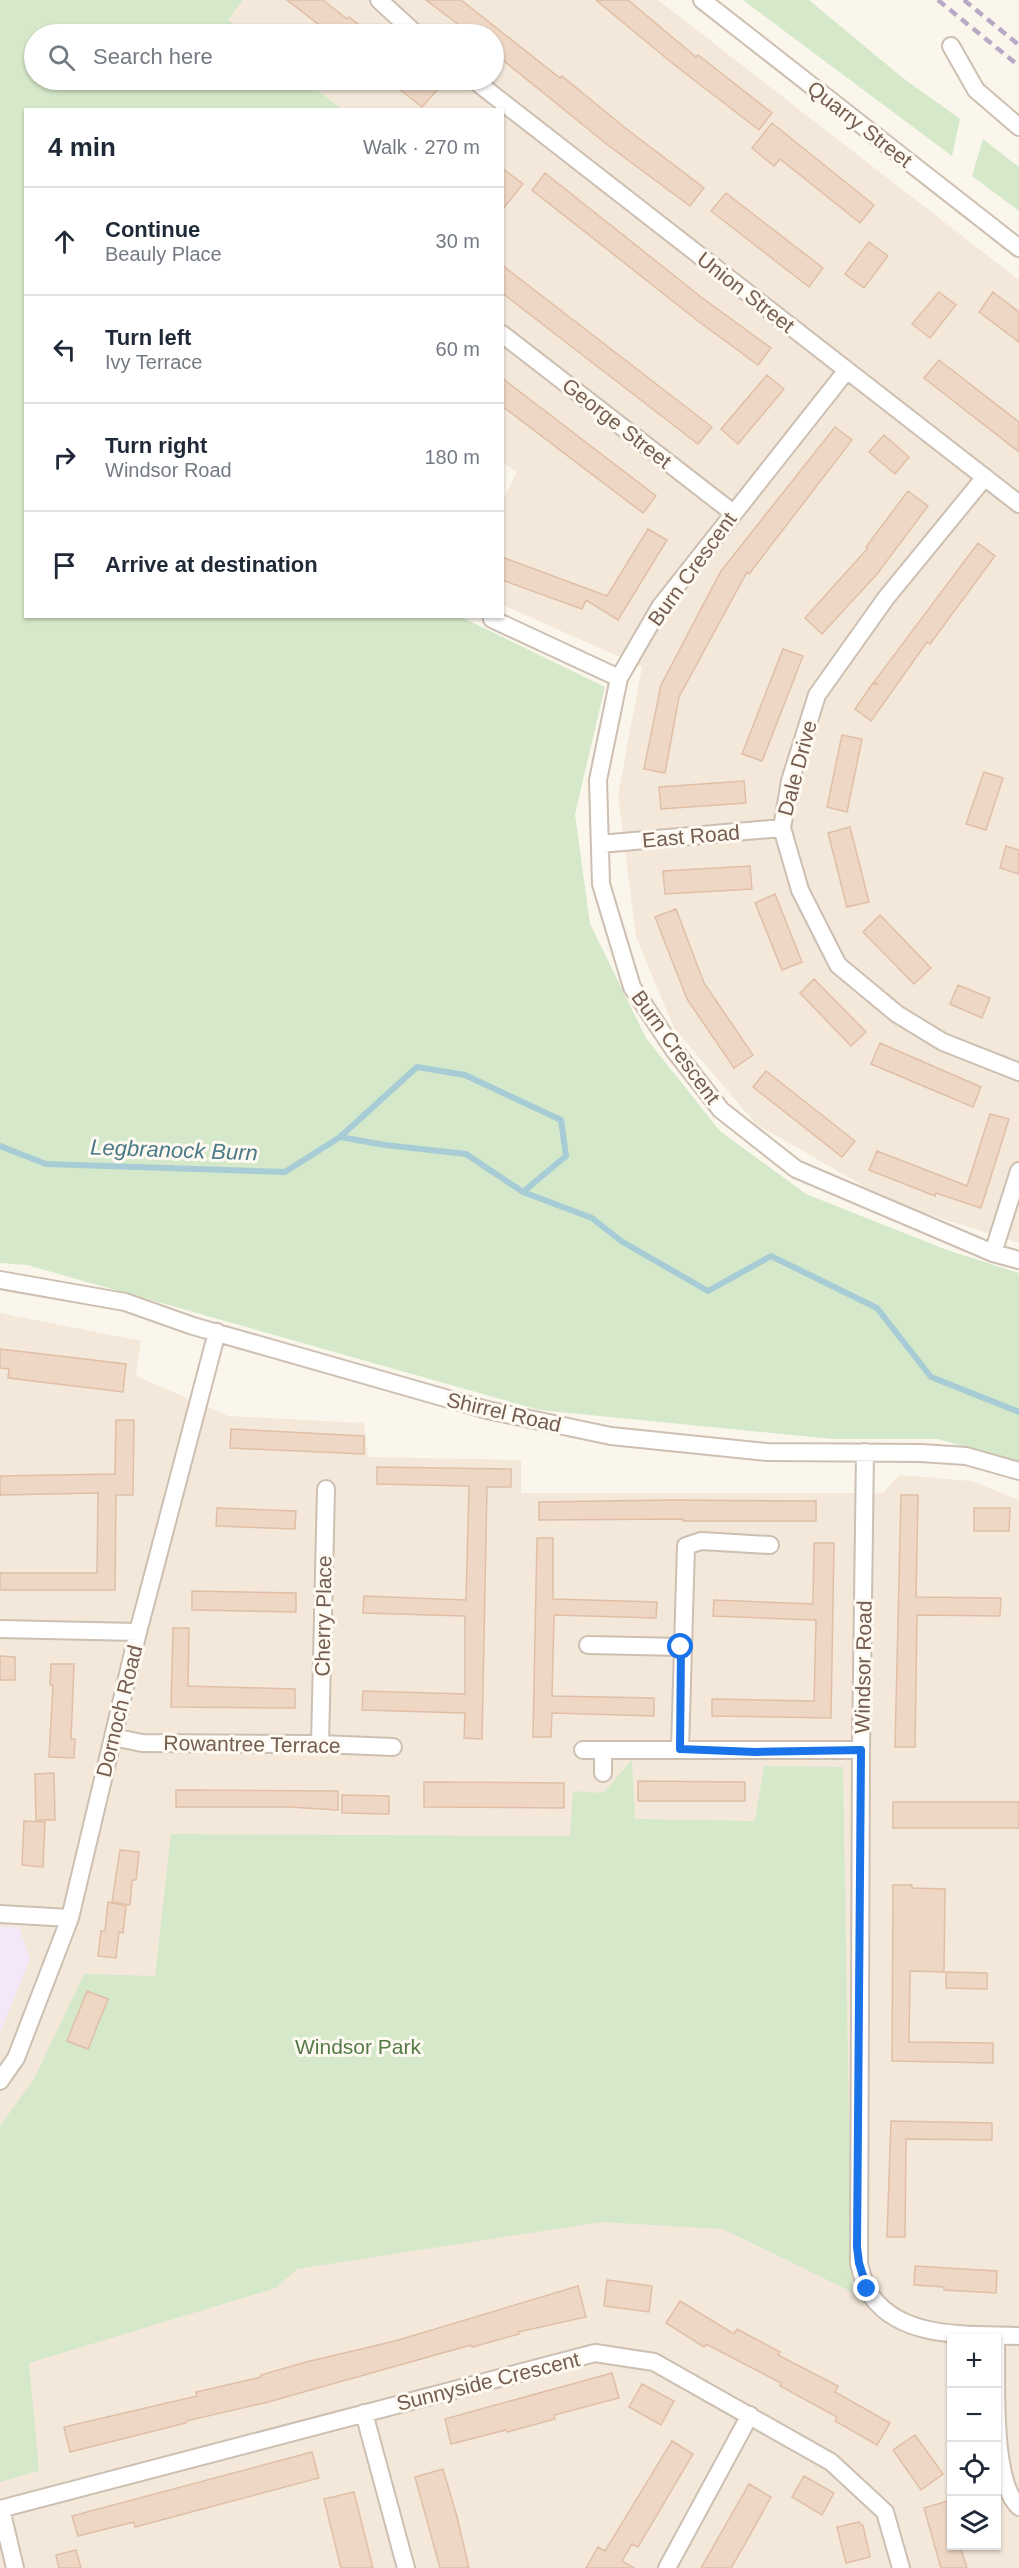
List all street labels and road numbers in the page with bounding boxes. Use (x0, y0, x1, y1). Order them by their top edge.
street label: Quarry Street (803, 76, 917, 172)
street label: Union Street (693, 247, 799, 337)
street label: George Street (558, 373, 676, 473)
street label: Burn Crescent (643, 508, 741, 630)
street label: Dale Drive (773, 718, 821, 818)
street label: East Road (641, 820, 741, 852)
street label: Burn Crescent (627, 986, 725, 1108)
street label: Shirrel Road (445, 1388, 563, 1436)
street label: Cherry Place (310, 1555, 336, 1677)
street label: Windsor Road (850, 1600, 876, 1734)
street label: Dornoch Road (91, 1643, 147, 1779)
street label: Rowantree Terrace (163, 1731, 341, 1757)
street label: Sunnyside Crescent (394, 2347, 582, 2415)

